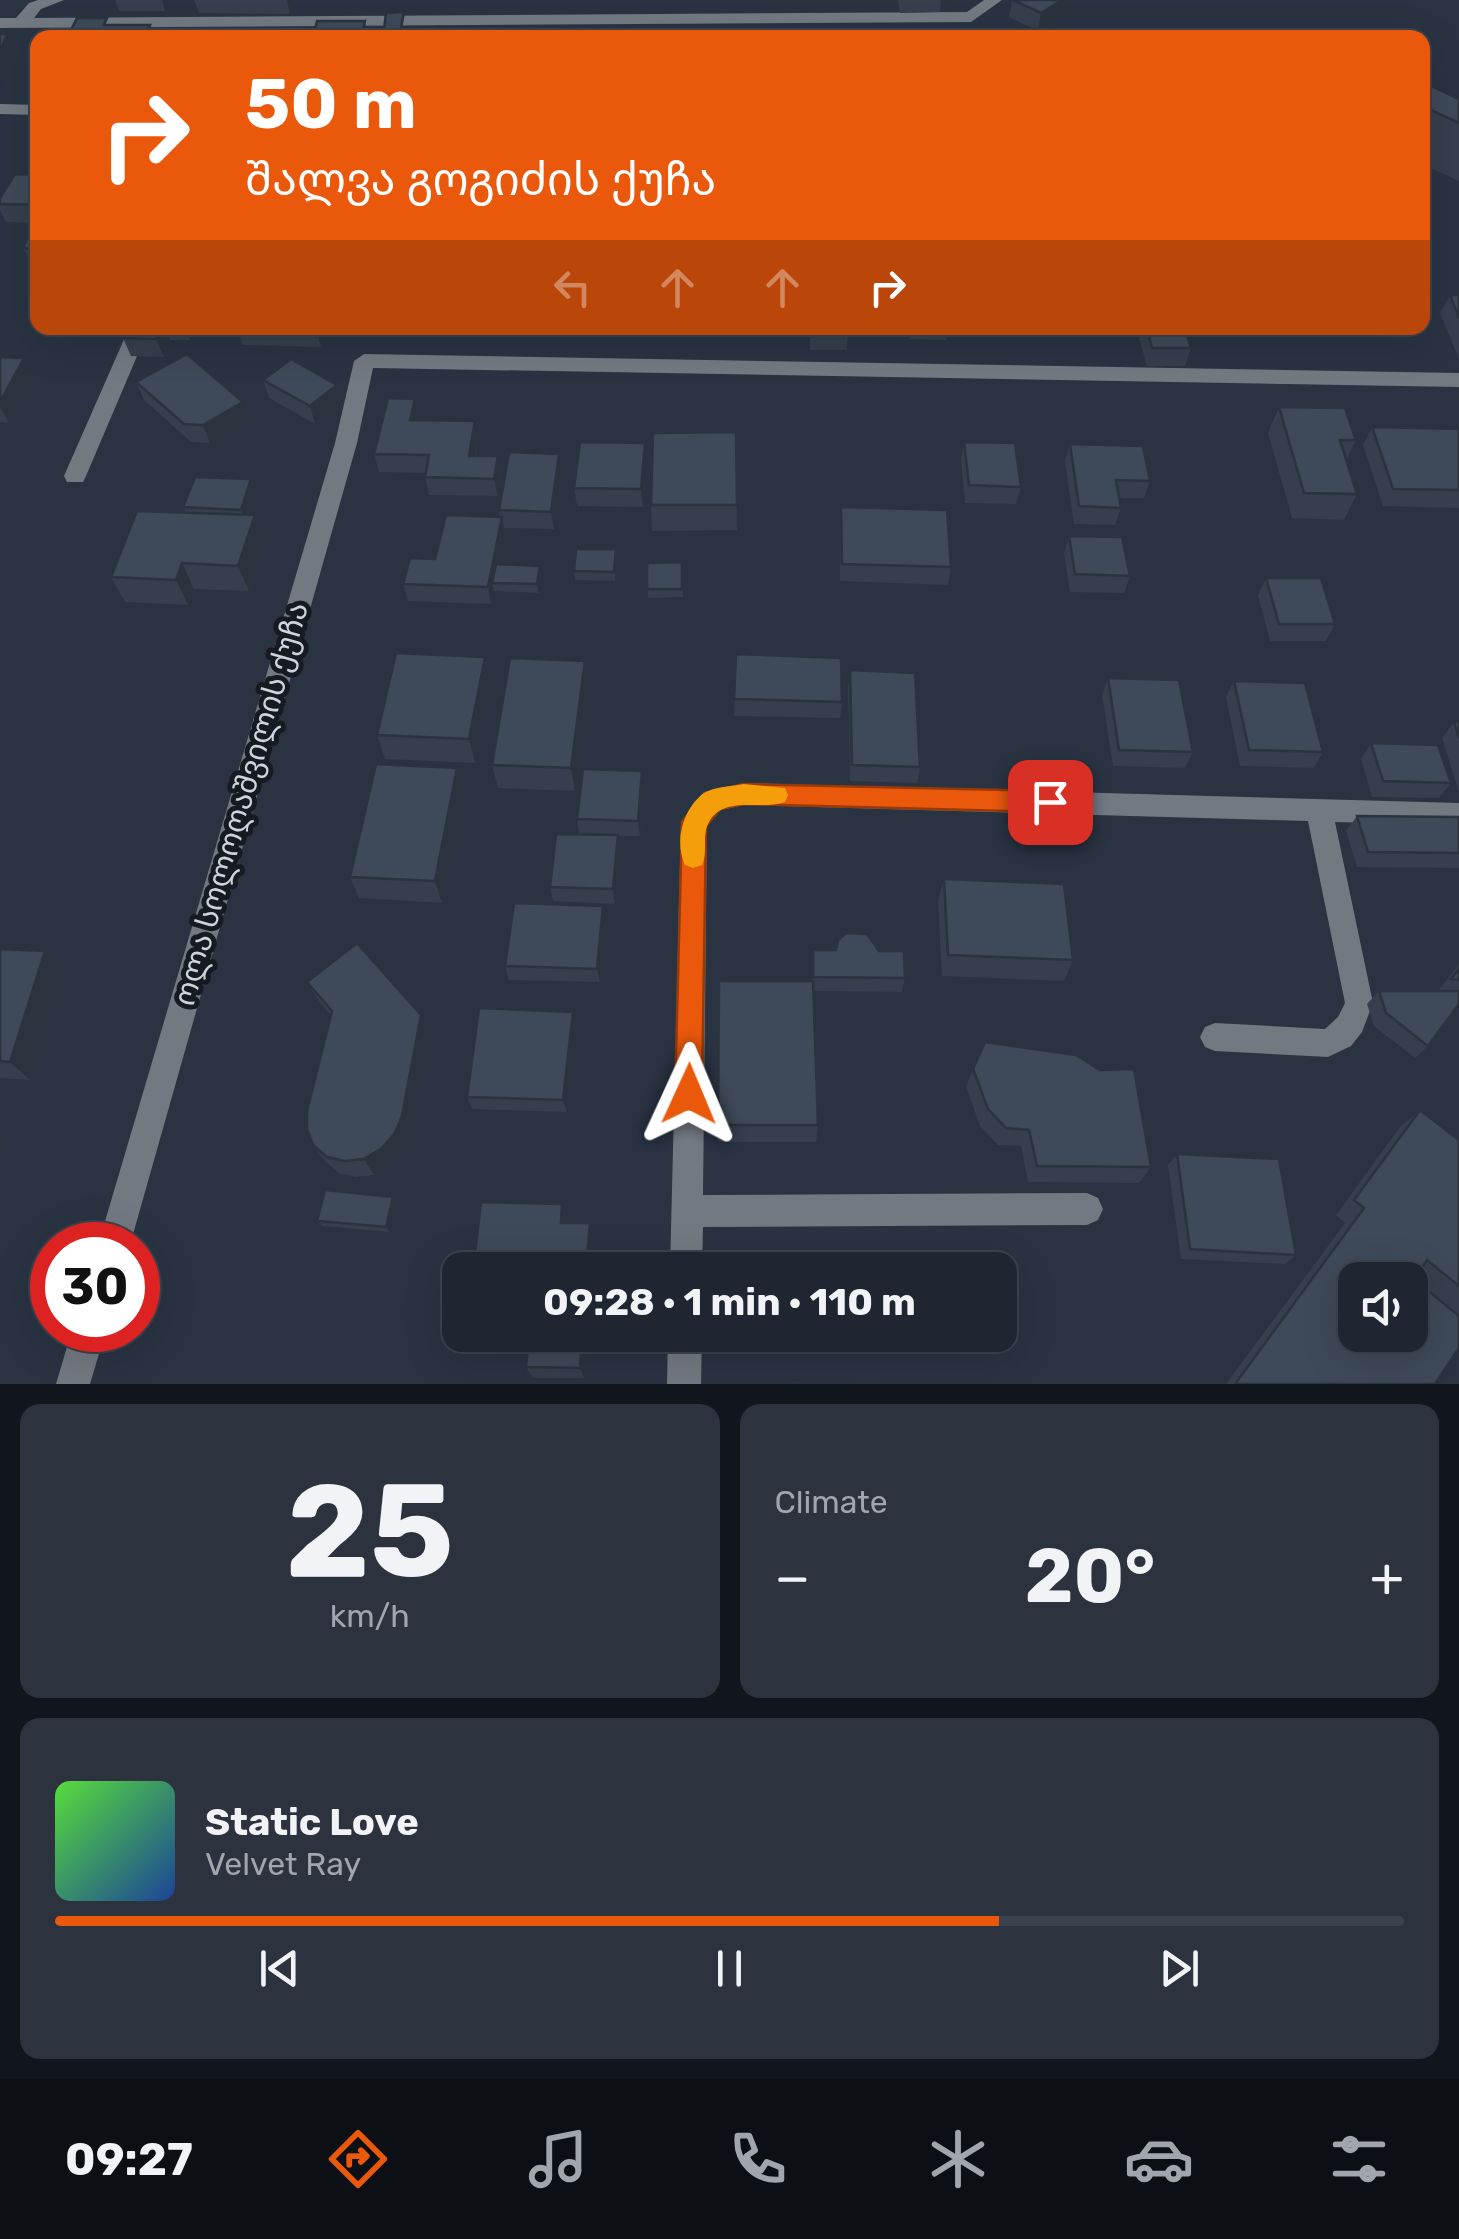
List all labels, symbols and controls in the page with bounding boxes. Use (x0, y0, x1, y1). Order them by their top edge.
text: 50 m (245, 63, 417, 146)
icon: right (80, 70, 210, 200)
text: შალვა გოგიძის ქუჩა (245, 153, 716, 206)
icon: left (545, 260, 600, 315)
icon: ahead (650, 260, 705, 315)
icon: ahead (755, 260, 810, 315)
icon: right (860, 260, 915, 315)
street label: ოლა სოლოღაშვილის ქუჩა (166, 598, 316, 1010)
pin (1008, 760, 1093, 845)
icon: arrive (1023, 775, 1078, 830)
position arrow (637, 1042, 741, 1146)
speed limit sign: 30 (30, 1222, 160, 1352)
map controls (1338, 1262, 1428, 1352)
button: sound (1338, 1262, 1428, 1352)
text: 09:28 · 1 min · 110 m (543, 1279, 916, 1325)
text: 25 (286, 1454, 454, 1609)
text: Climate (775, 1483, 888, 1521)
text: 20° (1025, 1532, 1155, 1621)
text: − (775, 1545, 810, 1610)
text: + (1370, 1545, 1404, 1610)
text: km/h (330, 1597, 410, 1635)
text: Static Love (205, 1799, 419, 1845)
text: Velvet Ray (205, 1845, 361, 1883)
icon: previous (252, 1941, 307, 1996)
icon: pause (702, 1941, 757, 1996)
icon: next (1152, 1941, 1207, 1996)
icon: directions (323, 2124, 393, 2194)
icon: music (523, 2124, 593, 2194)
icon: phone (723, 2124, 793, 2194)
icon: climate (923, 2124, 993, 2194)
icon: car (1124, 2124, 1194, 2194)
icon: filters (1324, 2124, 1394, 2194)
text: 09:27 (65, 2133, 193, 2186)

